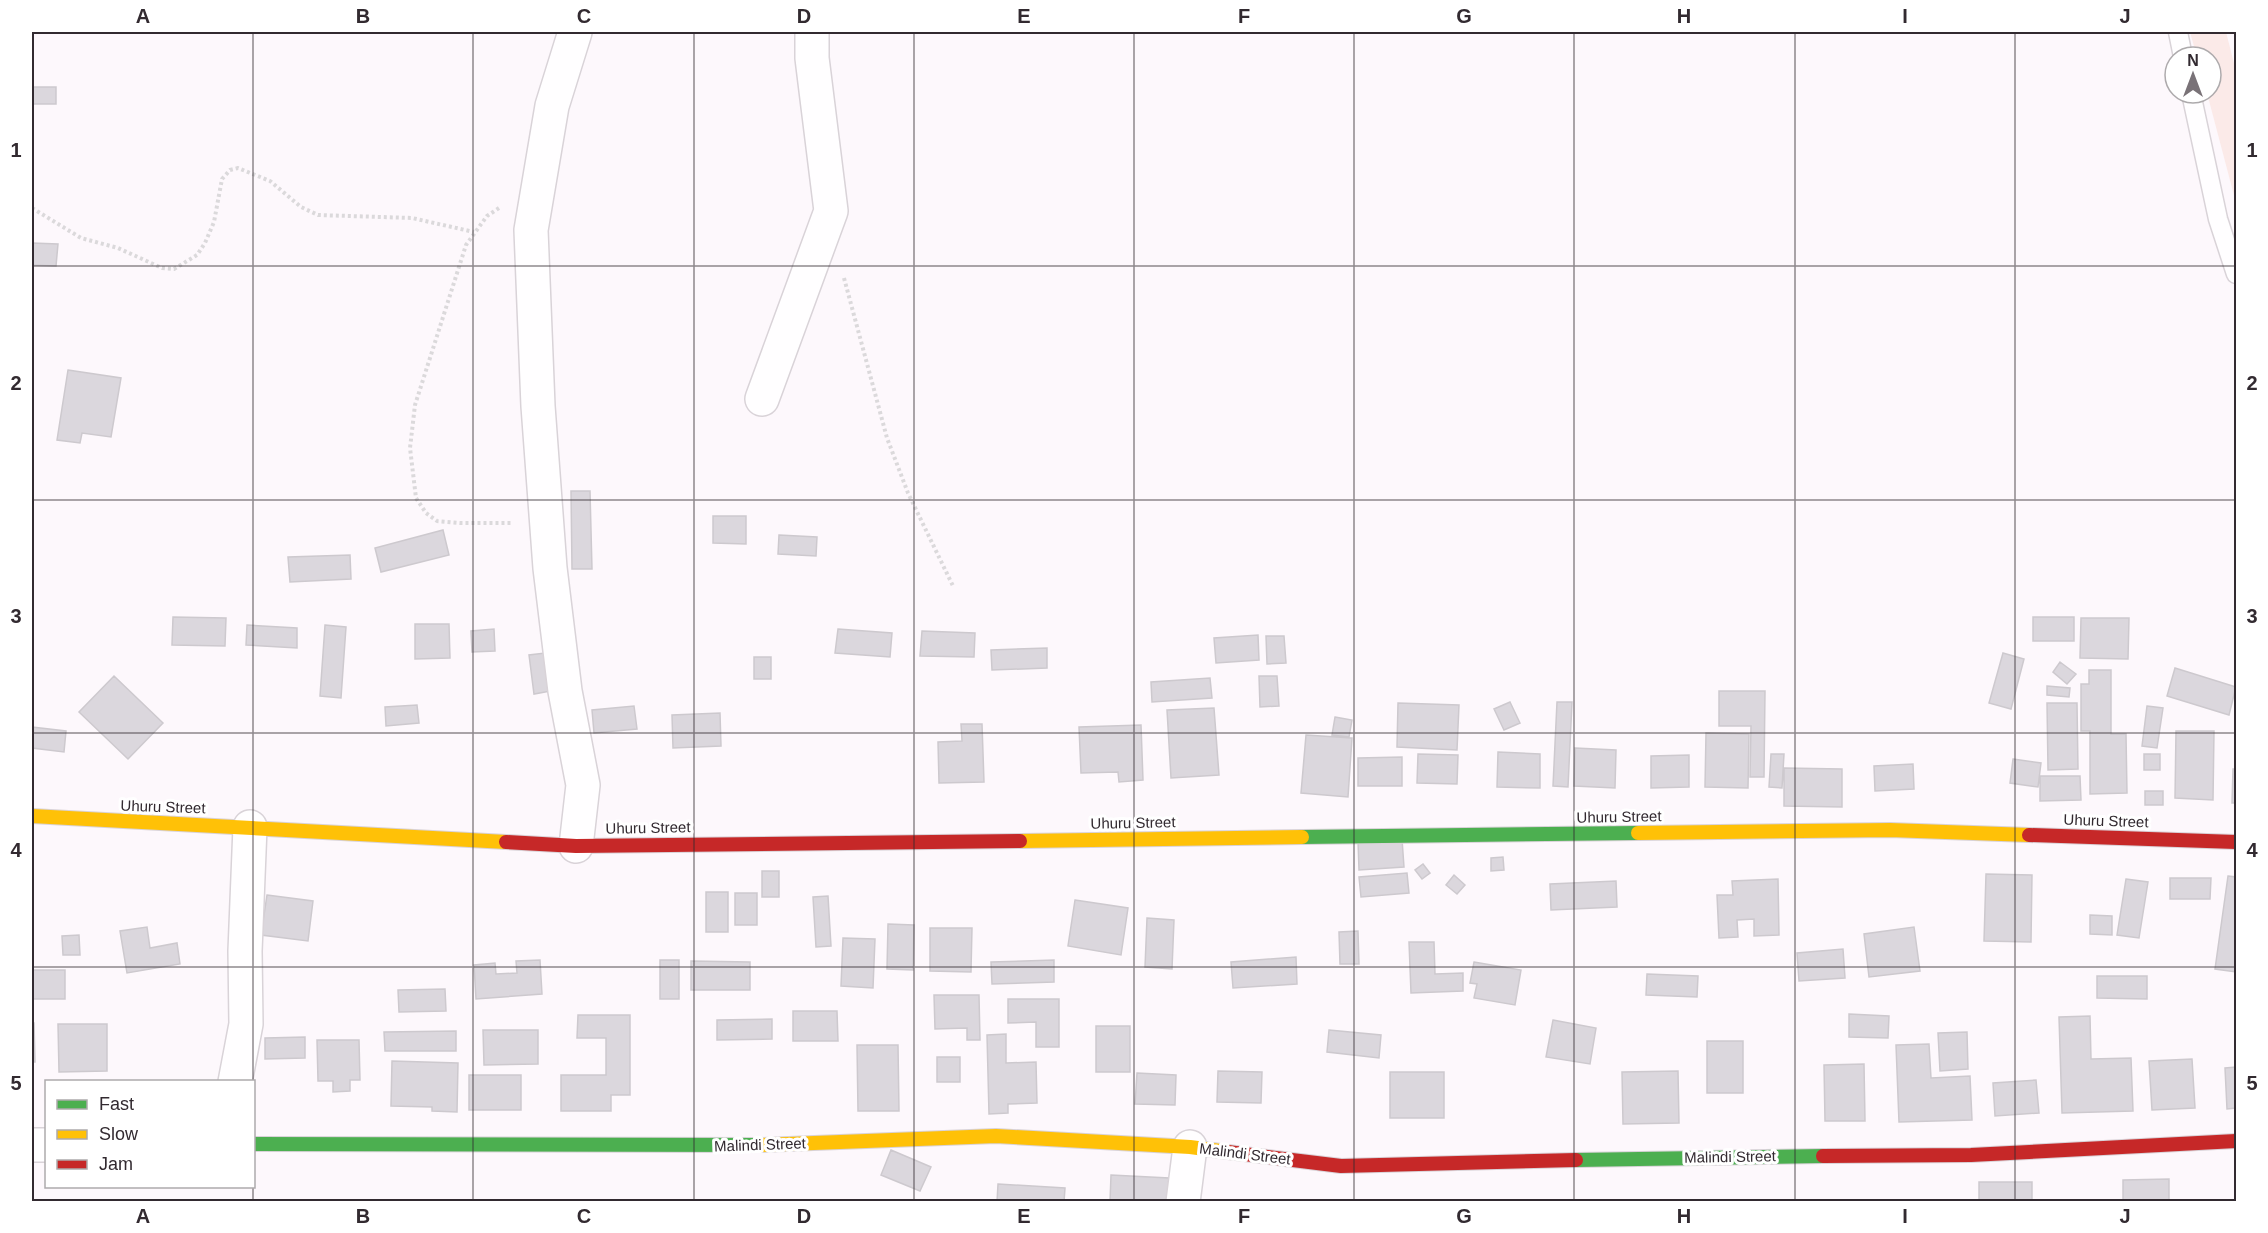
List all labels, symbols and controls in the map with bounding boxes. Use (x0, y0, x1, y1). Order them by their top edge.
text: A (136, 5, 150, 27)
text: B (356, 5, 370, 27)
text: C (577, 5, 591, 27)
text: D (797, 5, 811, 27)
text: E (1017, 5, 1031, 27)
text: F (1238, 5, 1250, 27)
text: G (1456, 5, 1472, 27)
text: H (1677, 5, 1691, 27)
text: I (1902, 5, 1908, 27)
text: J (2119, 5, 2131, 27)
north arrow (2163, 45, 2223, 105)
text: N (2187, 52, 2199, 69)
text: 1 (10, 139, 22, 161)
text: 1 (2246, 139, 2258, 161)
text: 2 (10, 372, 22, 394)
text: 2 (2246, 372, 2258, 394)
text: 3 (10, 605, 22, 627)
text: 3 (2246, 605, 2258, 627)
street label: Uhuru Street (120, 797, 207, 817)
street label: Uhuru Street (1576, 807, 1662, 826)
street label: Uhuru Street (2063, 811, 2150, 831)
street label: Uhuru Street (1090, 813, 1176, 832)
street label: Uhuru Street (605, 818, 691, 837)
text: 4 (10, 839, 22, 861)
text: 4 (2246, 839, 2258, 861)
text: 5 (10, 1072, 22, 1094)
text: 5 (2246, 1072, 2258, 1094)
legend (45, 1080, 255, 1188)
text: Fast (99, 1094, 134, 1114)
text: Slow (99, 1124, 139, 1144)
street label: Malindi Street (714, 1134, 807, 1155)
street label: Malindi Street (1199, 1139, 1292, 1168)
street label: Malindi Street (1684, 1147, 1777, 1166)
text: Jam (99, 1154, 133, 1174)
text: A (136, 1205, 150, 1227)
text: B (356, 1205, 370, 1227)
text: C (577, 1205, 591, 1227)
text: D (797, 1205, 811, 1227)
text: E (1017, 1205, 1031, 1227)
text: F (1238, 1205, 1250, 1227)
text: G (1456, 1205, 1472, 1227)
text: H (1677, 1205, 1691, 1227)
text: I (1902, 1205, 1908, 1227)
text: J (2119, 1205, 2131, 1227)

